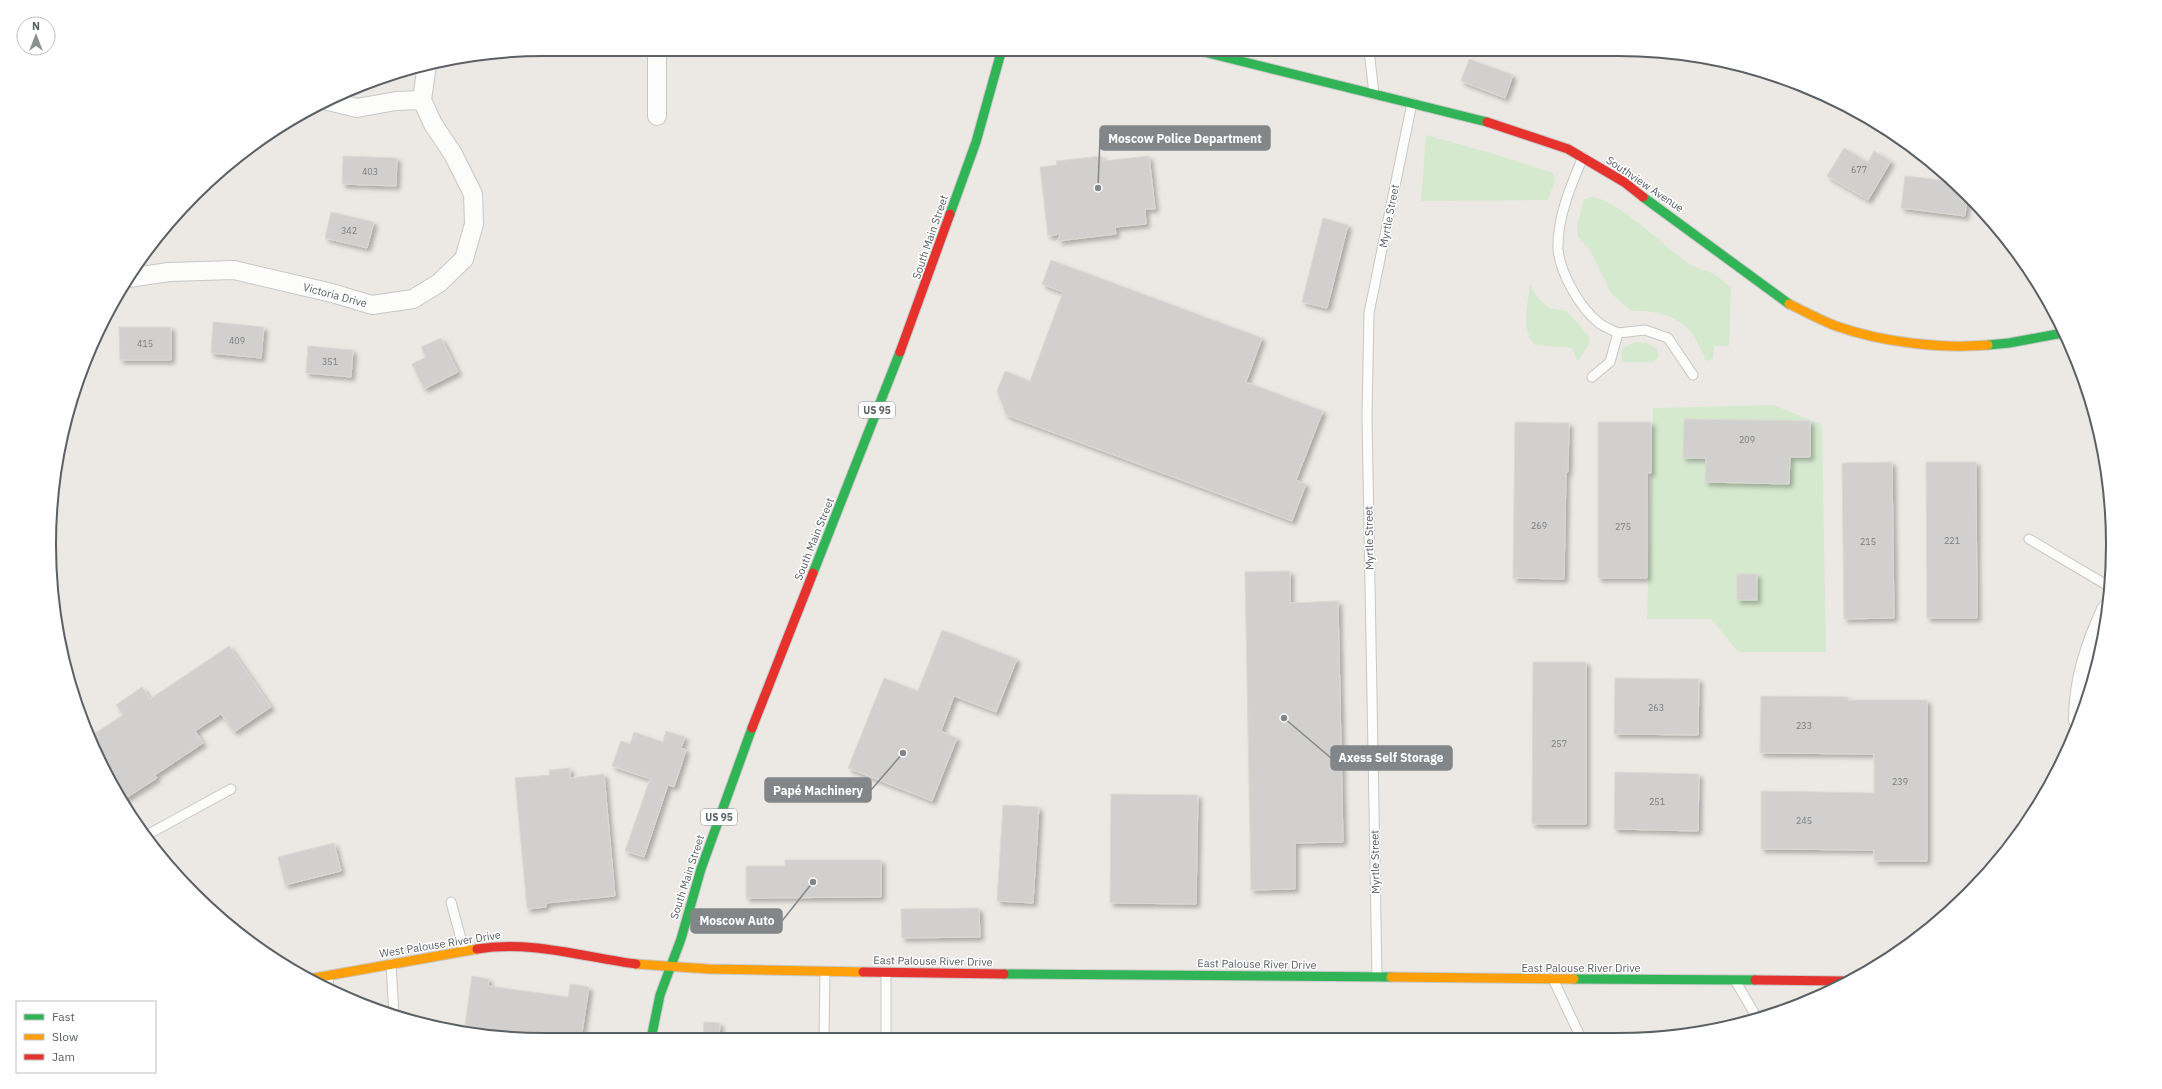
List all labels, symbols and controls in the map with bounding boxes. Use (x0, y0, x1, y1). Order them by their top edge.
north arrow (16, 16, 56, 56)
text: N (32, 19, 40, 33)
callout: Moscow Police Department (1100, 126, 1270, 150)
text: Moscow Police Department (1108, 131, 1262, 146)
street label: Southview Avenue (1603, 153, 1687, 215)
house number: 677 (1851, 164, 1867, 175)
house number: 403 (362, 166, 378, 177)
street label: Myrtle Street (1376, 183, 1402, 249)
street label: South Main Street (909, 193, 951, 281)
house number: 342 (341, 225, 357, 236)
street label: Victoria Drive (301, 280, 369, 310)
house number: 409 (229, 335, 245, 346)
house number: 415 (137, 338, 153, 349)
house number: 351 (322, 356, 338, 367)
road number: US 95 (859, 402, 895, 418)
house number: 209 (1739, 434, 1755, 445)
street label: South Main Street (791, 495, 837, 582)
street label: Myrtle Street (1361, 506, 1377, 570)
house number: 269 (1531, 520, 1547, 531)
house number: 275 (1615, 521, 1631, 532)
house number: 221 (1944, 535, 1960, 546)
house number: 215 (1860, 536, 1876, 547)
house number: 263 (1648, 702, 1664, 713)
house number: 233 (1796, 720, 1812, 731)
house number: 257 (1551, 738, 1567, 749)
callout: Axess Self Storage (1331, 746, 1452, 770)
text: Axess Self Storage (1339, 750, 1444, 765)
house number: 239 (1892, 776, 1908, 787)
callout: Papé Machinery (765, 778, 871, 802)
text: Papé Machinery (773, 783, 864, 798)
house number: 251 (1649, 796, 1665, 807)
road number: US 95 (701, 809, 737, 825)
house number: 245 (1796, 815, 1812, 826)
street label: Myrtle Street (1367, 830, 1383, 894)
street label: South Main Street (667, 833, 707, 921)
callout: Moscow Auto (691, 909, 782, 933)
text: Moscow Auto (699, 913, 775, 928)
street label: West Palouse River Drive (378, 927, 502, 961)
street label: East Palouse River Drive (873, 953, 993, 969)
street label: East Palouse River Drive (1197, 956, 1317, 972)
street label: East Palouse River Drive (1521, 961, 1641, 975)
legend (16, 1001, 156, 1073)
text: Fast (52, 1009, 75, 1024)
text: Slow (52, 1029, 78, 1044)
text: Jam (52, 1049, 75, 1064)

